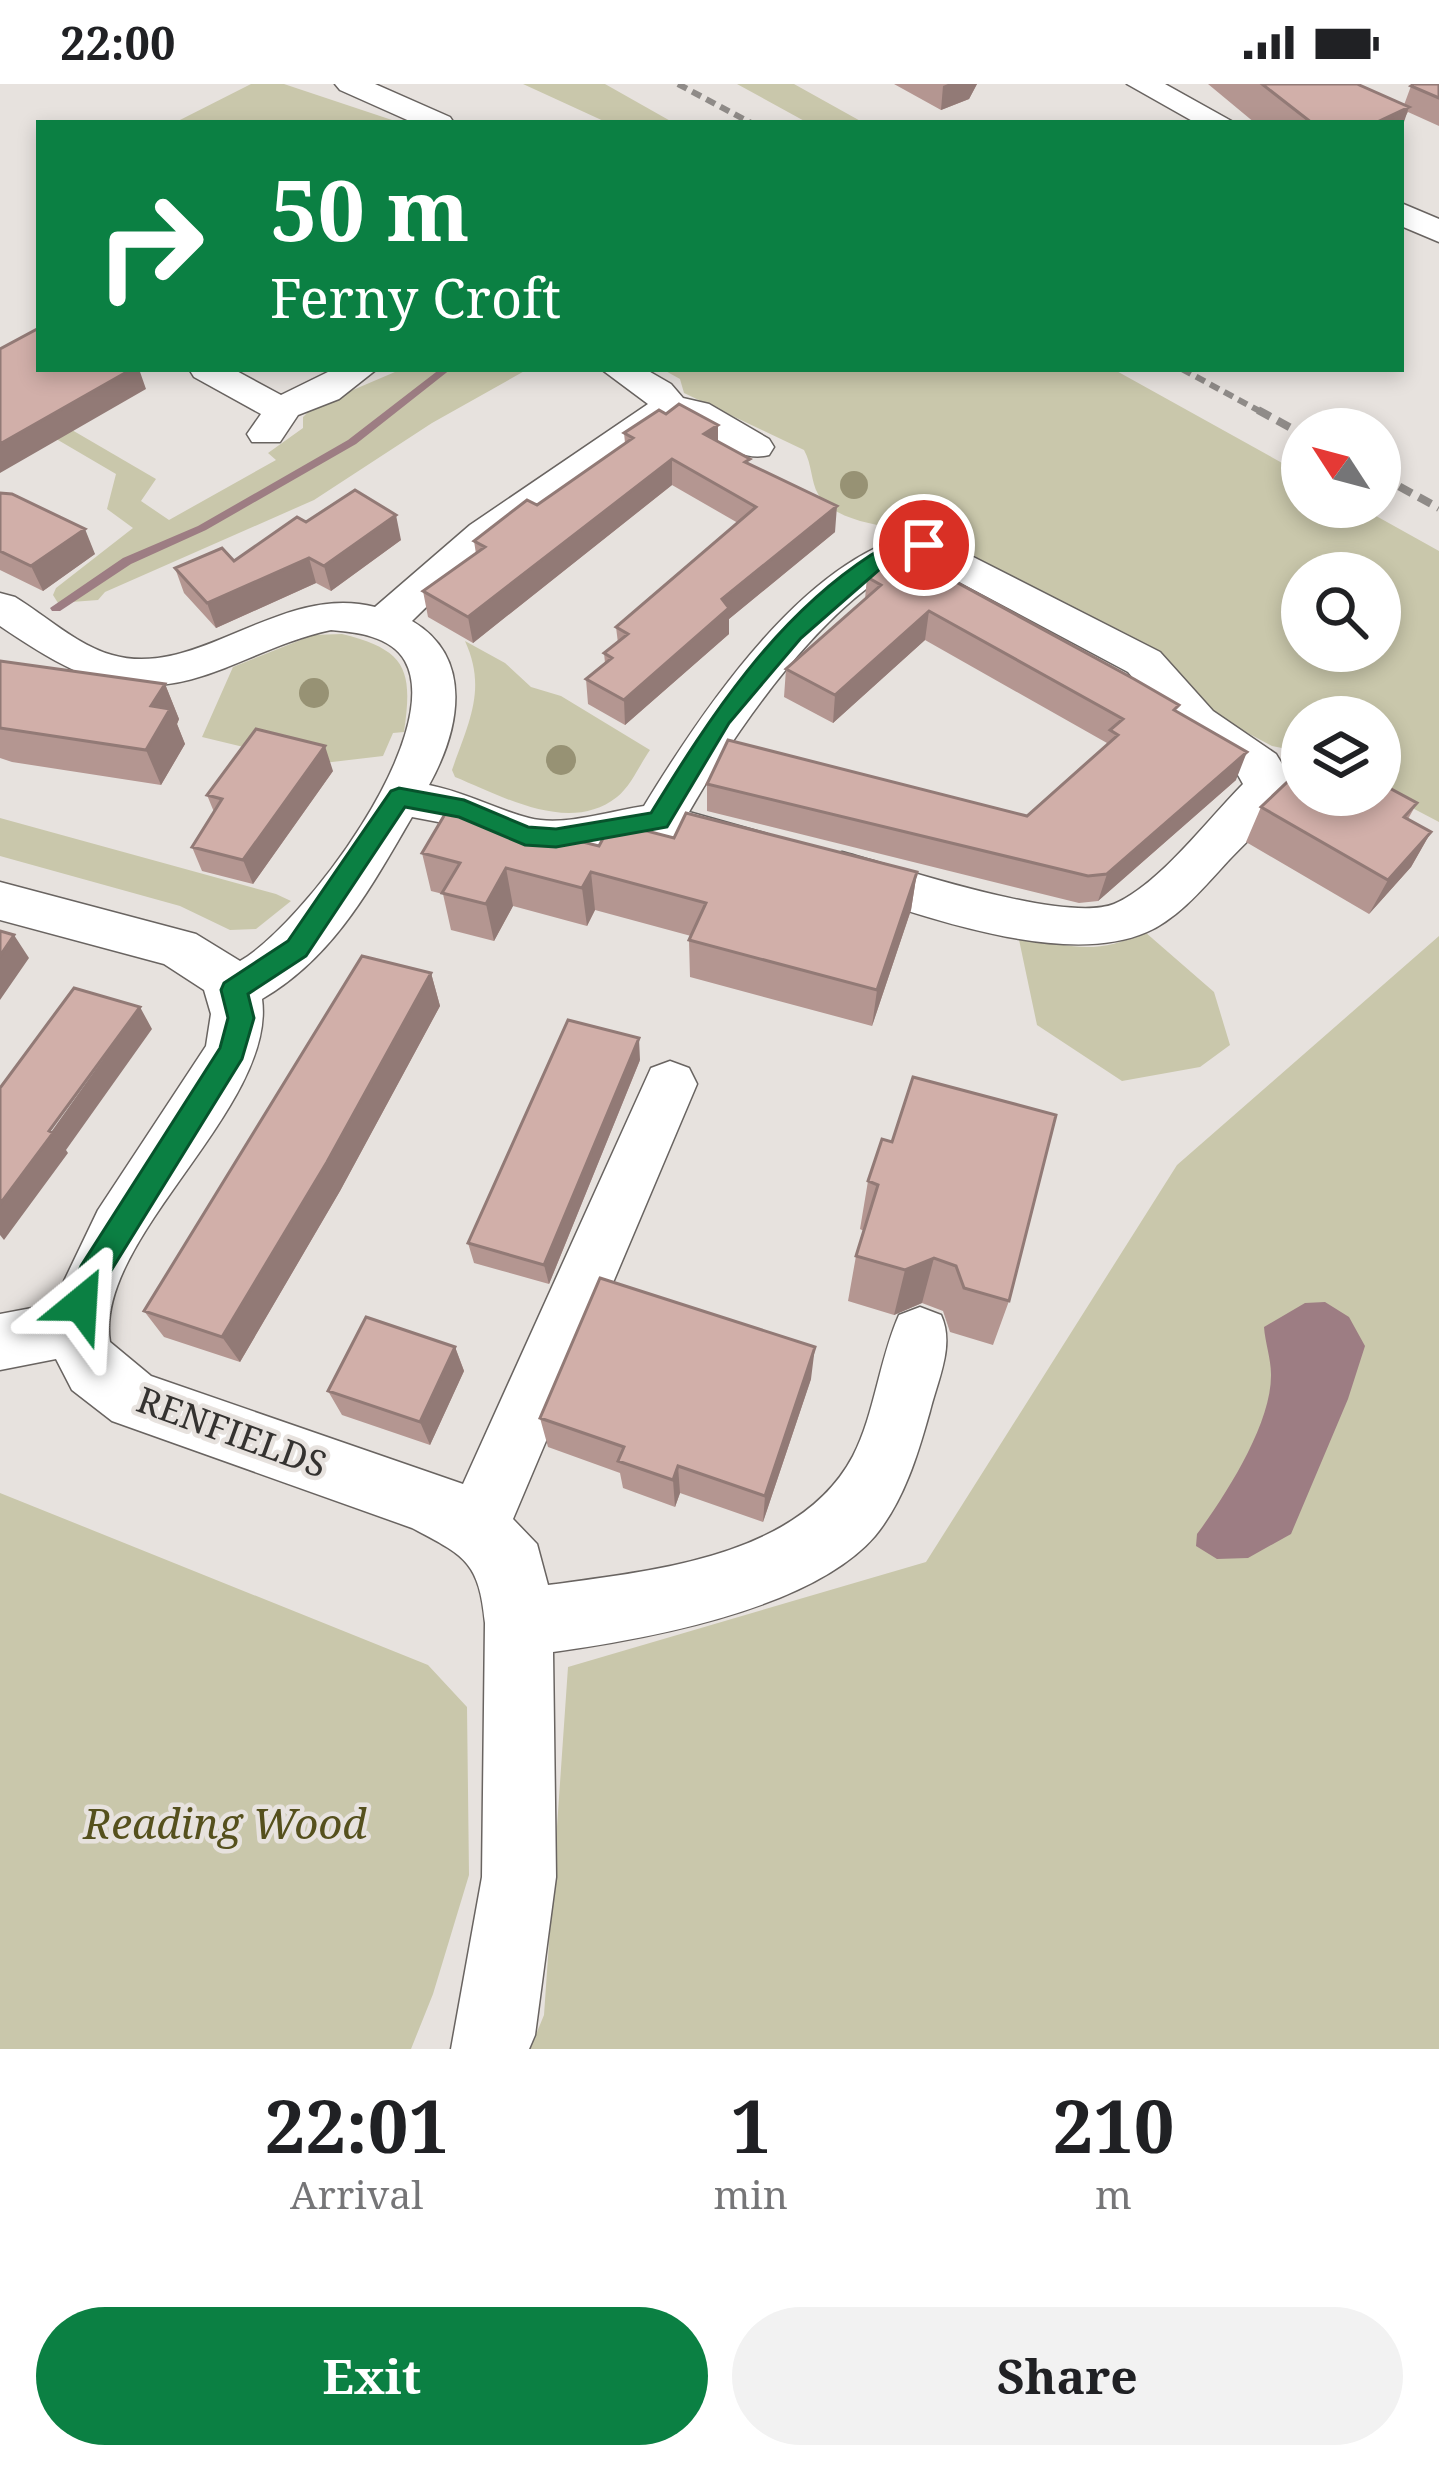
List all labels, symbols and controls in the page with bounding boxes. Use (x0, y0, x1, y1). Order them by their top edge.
text: 22:00 (60, 12, 175, 73)
text: 50 m (270, 151, 470, 266)
icon: right (72, 168, 228, 324)
text: Ferny Croft (270, 260, 561, 334)
north arrow (1281, 408, 1401, 528)
map controls (1281, 408, 1401, 816)
pin (873, 494, 975, 596)
icon: arrive (891, 512, 957, 578)
button: search (1281, 552, 1401, 672)
button: layers (1281, 696, 1401, 816)
position arrow (18, 1241, 144, 1367)
street label: RENFIELDS (130, 1375, 334, 1489)
park label: Reading Wood (82, 1794, 367, 1851)
text: 22:01 (264, 2076, 449, 2174)
text: 1 (730, 2076, 771, 2174)
text: 210 (1052, 2076, 1175, 2174)
text: Arrival (290, 2167, 423, 2220)
text: min (714, 2167, 788, 2220)
text: m (1095, 2167, 1132, 2220)
button: Exit (36, 2307, 708, 2445)
button: Share (732, 2307, 1403, 2445)

